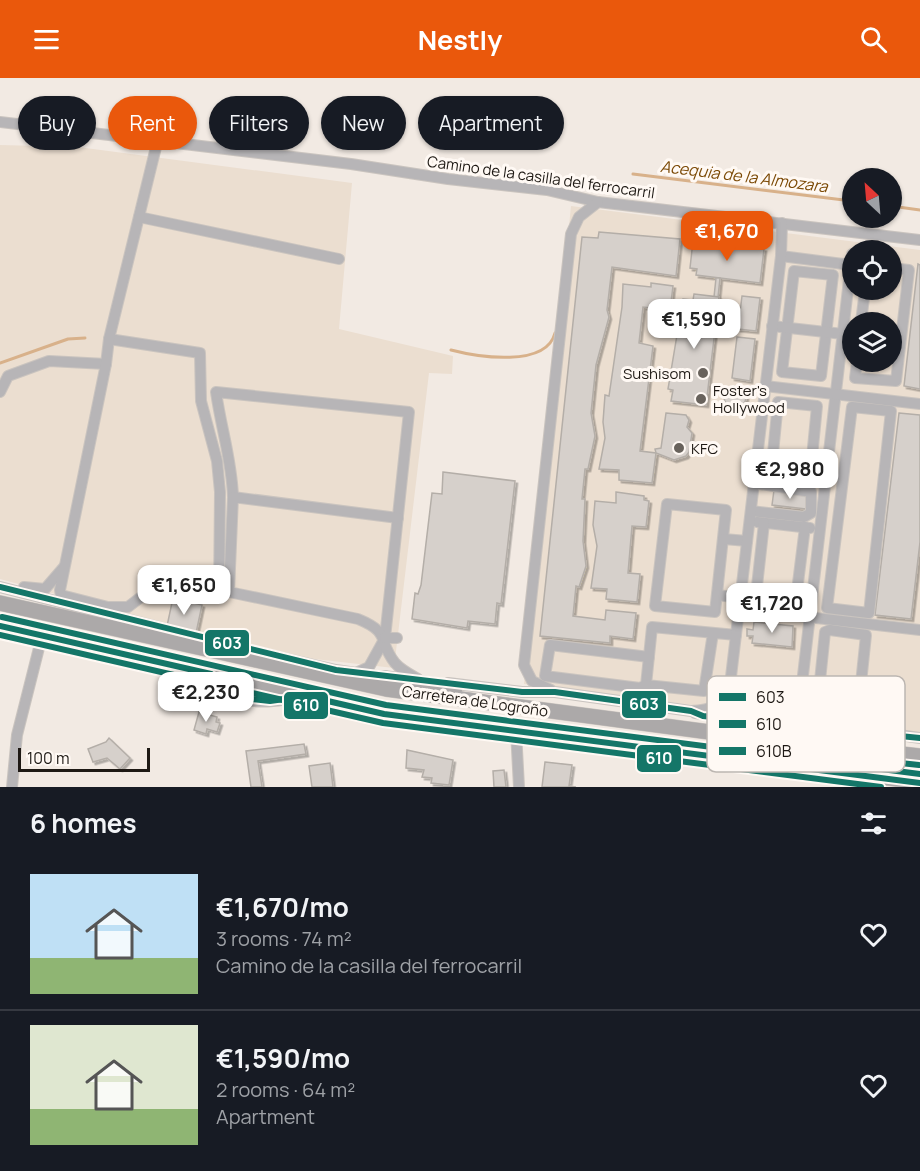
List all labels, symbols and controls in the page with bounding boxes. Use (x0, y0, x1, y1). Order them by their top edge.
text: Nestly (418, 21, 502, 58)
icon: menu (30, 23, 63, 56)
icon: search (857, 23, 890, 56)
chip: Buy (18, 96, 96, 150)
chip: Rent (108, 96, 197, 150)
chip: Filters (209, 96, 309, 150)
chip: New (321, 96, 406, 150)
chip: Apartment (418, 96, 564, 150)
street label: Camino de la casilla del ferrocarril (426, 151, 656, 203)
water label: Acequia de la Almozara (659, 155, 830, 197)
north arrow (842, 168, 902, 228)
map controls (842, 168, 902, 372)
pin: €1,670 (678, 211, 776, 262)
text: €1,670 (695, 217, 759, 244)
button: locate (842, 240, 902, 300)
pin: €1,590 (645, 299, 743, 350)
text: €1,590 (662, 305, 727, 332)
button: layers (842, 312, 902, 372)
place label: Sushisom (623, 363, 691, 384)
marker: Sushisom (696, 366, 710, 380)
place label: Foster's Hollywood (713, 380, 785, 418)
marker: Foster's Hollywood (694, 392, 708, 406)
place label: KFC (691, 438, 718, 459)
marker: KFC (672, 441, 686, 455)
pin: €2,980 (741, 449, 839, 500)
text: €2,980 (755, 455, 825, 482)
pin: €1,650 (135, 565, 233, 616)
text: €1,650 (152, 571, 217, 598)
pin: €1,720 (723, 583, 821, 634)
text: €1,720 (740, 589, 804, 616)
line badge: 603 (204, 629, 250, 657)
text: 603 (212, 632, 242, 654)
pin: €2,230 (157, 672, 255, 723)
legend (707, 676, 905, 772)
text: €2,230 (172, 678, 240, 705)
street label: Carretera de Logroño (401, 680, 550, 722)
text: 603 (756, 686, 785, 708)
line badge: 603 (621, 690, 667, 719)
line badge: 610 (283, 691, 329, 720)
text: 603 (629, 693, 659, 715)
text: 610 (292, 694, 320, 716)
text: 610 (756, 713, 782, 735)
text: 610B (756, 740, 792, 762)
line badge: 610 (636, 744, 682, 773)
scale bar (18, 745, 150, 772)
text: 100 m (27, 747, 70, 769)
text: 610 (645, 747, 673, 769)
text: 6 homes (30, 805, 137, 841)
icon: filters (857, 807, 890, 840)
text: €1,670/mo (216, 889, 349, 925)
icon: home (78, 898, 150, 970)
icon: heart (857, 918, 890, 951)
text: 3 rooms · 74 m² (216, 925, 352, 952)
text: Camino de la casilla del ferrocarril (216, 952, 522, 979)
text: €1,590/mo (216, 1040, 350, 1076)
icon: home (78, 1049, 150, 1121)
icon: heart (857, 1069, 890, 1102)
text: 2 rooms · 64 m² (216, 1076, 355, 1103)
text: Apartment (216, 1103, 315, 1130)

